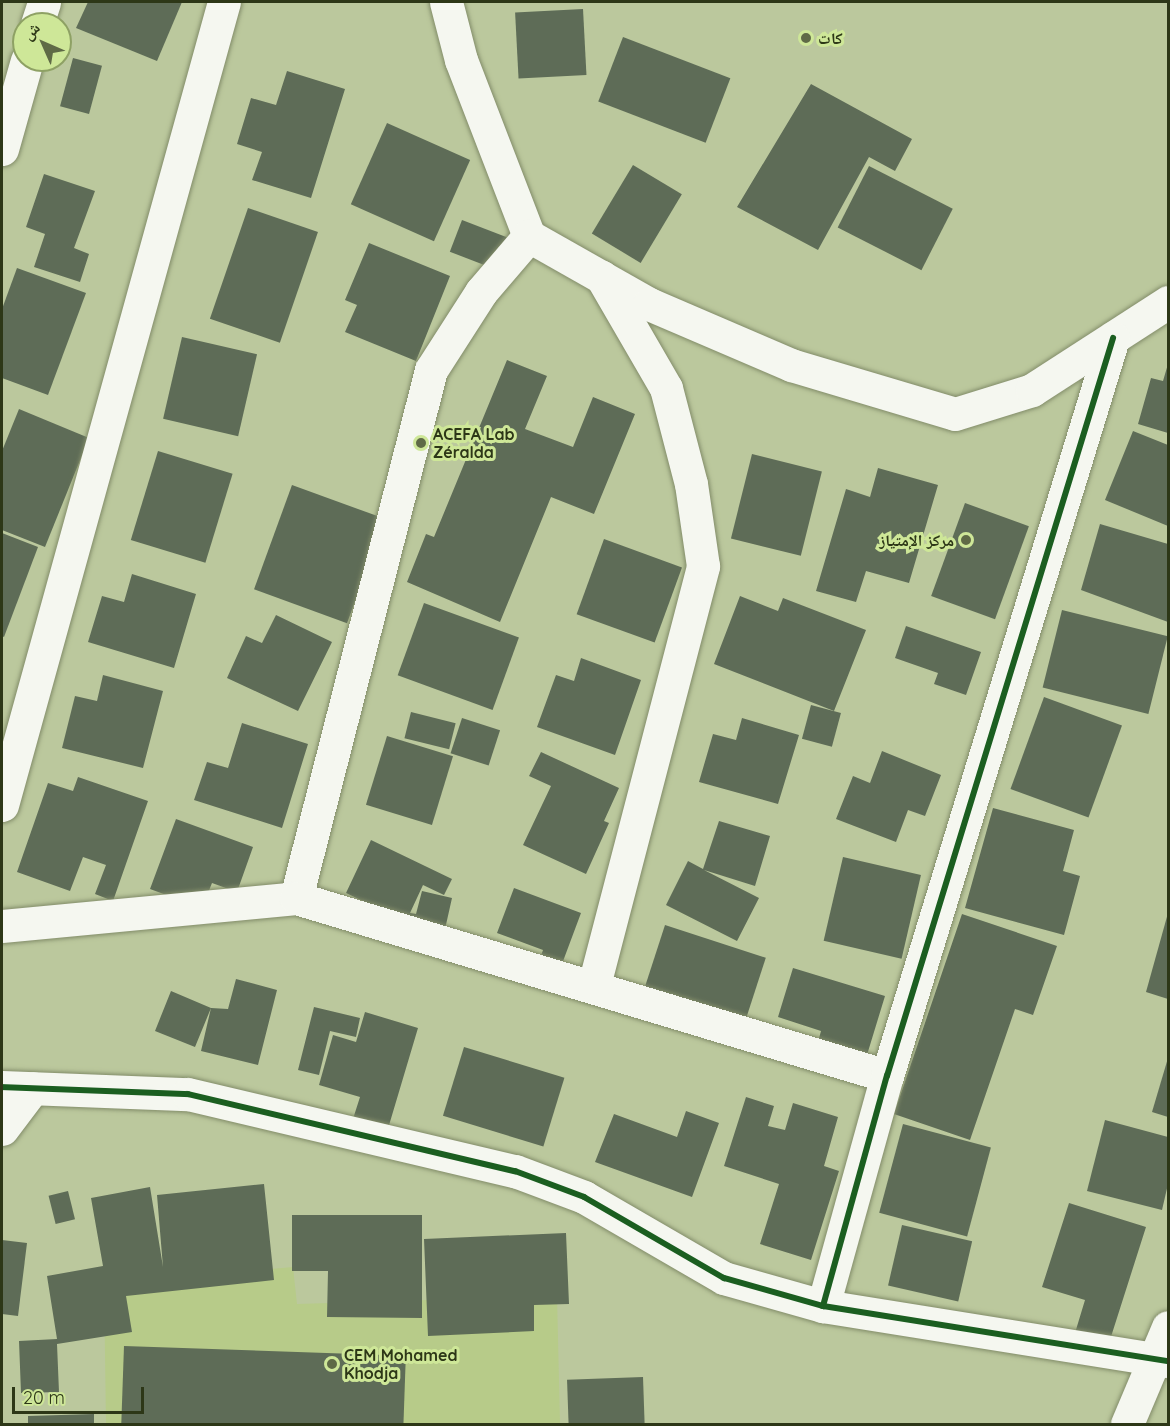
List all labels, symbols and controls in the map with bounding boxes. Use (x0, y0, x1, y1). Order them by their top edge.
north arrow (12, 12, 72, 72)
text: ش (18, 18, 44, 44)
place label: كات (818, 28, 843, 48)
marker: كات (799, 31, 813, 45)
place label: ACEFA Lab Zéralda (433, 424, 515, 462)
marker: ACEFA Lab Zéralda (414, 436, 428, 450)
place label: مركز الإمتياز (879, 530, 954, 550)
marker: مركز الإمتياز (959, 533, 973, 547)
place label: CEM Mohamed Khodja (344, 1345, 458, 1383)
marker: CEM Mohamed Khodja (325, 1357, 339, 1371)
scale bar (15, 1375, 147, 1413)
text: 20 m (23, 1386, 65, 1409)

